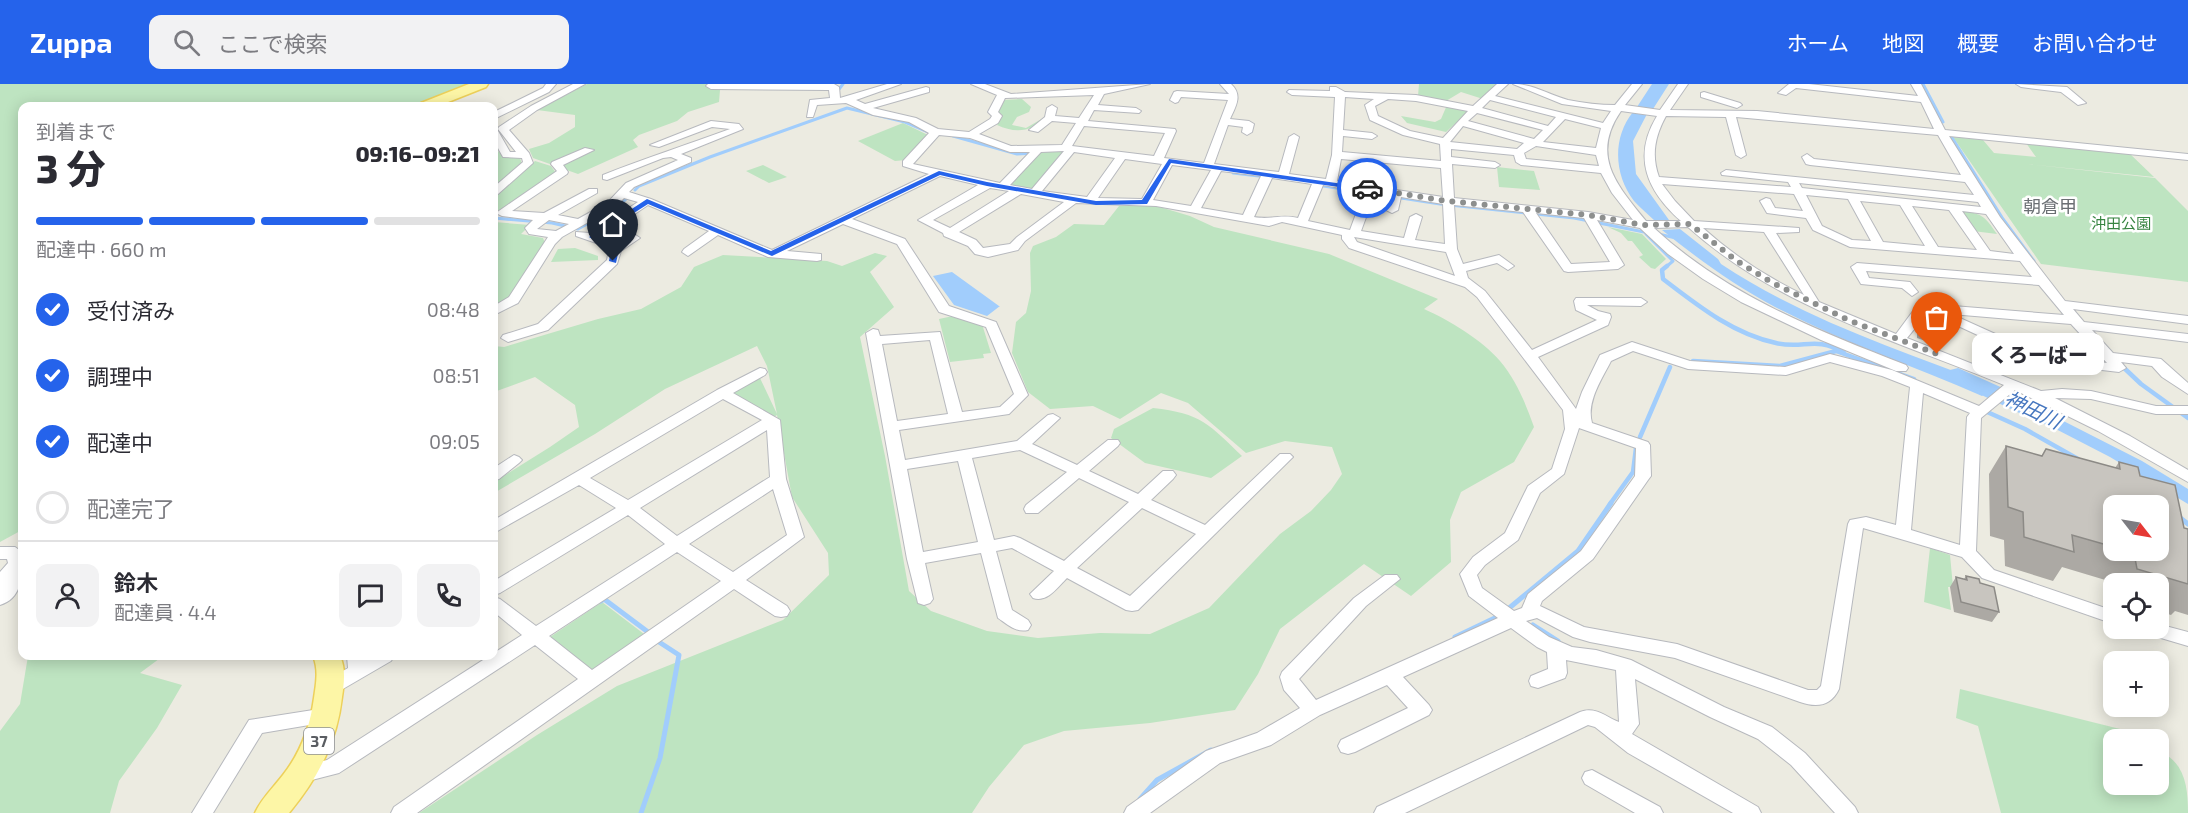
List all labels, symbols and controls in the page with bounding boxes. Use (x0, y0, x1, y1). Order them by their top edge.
search box (149, 15, 569, 69)
text: Zuppa (30, 25, 113, 59)
icon: search (170, 26, 203, 59)
text: ここで検索 (218, 30, 328, 56)
text: ホーム (1787, 30, 1849, 55)
text: 地図 (1882, 30, 1924, 55)
text: 概要 (1957, 30, 1999, 55)
text: お問い合わせ (2032, 30, 2158, 55)
text: 到着まで (36, 119, 116, 143)
text: 09:16–09:21 (355, 140, 480, 166)
text: 3 分 (36, 144, 106, 191)
courier (1337, 158, 1397, 218)
icon: car (1351, 172, 1384, 205)
district label: 朝倉甲 (2023, 195, 2077, 217)
pin (587, 199, 638, 261)
icon: home (596, 208, 629, 241)
park label: 沖田公園 (2091, 214, 2151, 232)
text: 配達中 · 660 m (36, 237, 167, 261)
pin (1911, 292, 1962, 354)
icon: check (36, 293, 69, 326)
text: 受付済み (87, 297, 175, 323)
text: 08:48 (427, 297, 480, 321)
icon: bag (1920, 301, 1953, 334)
callout: くろーばー (1973, 333, 2105, 375)
text: くろーばー (1988, 342, 2088, 366)
icon: check (36, 359, 69, 392)
text: 調理中 (87, 363, 153, 389)
text: 08:51 (432, 363, 480, 387)
water label: 神田川 (2001, 385, 2067, 434)
icon: check (36, 425, 69, 458)
text: 配達中 (87, 429, 153, 455)
text: 09:05 (429, 429, 480, 453)
text: 配達完了 (87, 495, 175, 521)
north arrow (2103, 495, 2169, 561)
map controls (2103, 495, 2169, 795)
button: person (36, 564, 99, 627)
button: chat (339, 564, 402, 627)
button: phone (417, 564, 480, 627)
text: 鈴木 (114, 569, 158, 595)
button: locate (2103, 573, 2169, 639)
text: 配達員 · 4.4 (114, 600, 217, 624)
button: + (2103, 651, 2169, 717)
road number: 37 (304, 728, 334, 754)
button: − (2103, 729, 2169, 795)

